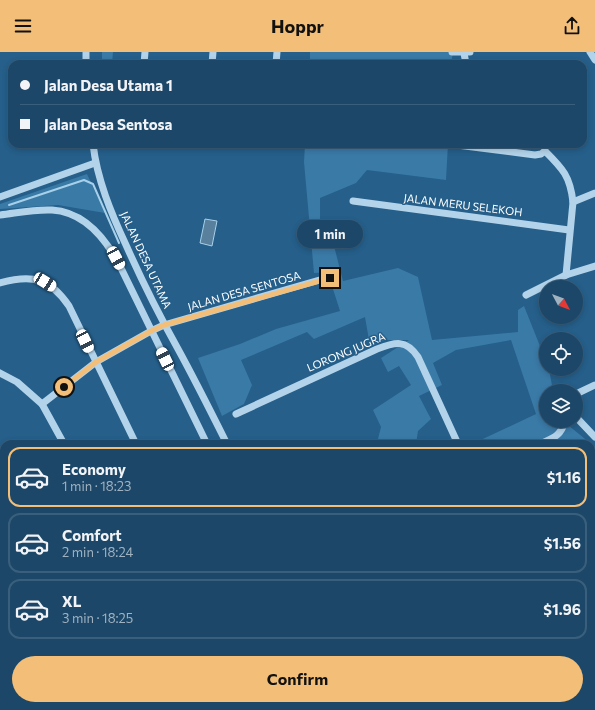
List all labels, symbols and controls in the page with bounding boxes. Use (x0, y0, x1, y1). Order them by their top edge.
icon: menu (12, 15, 34, 37)
text: Hoppr (271, 15, 324, 37)
icon: share (561, 15, 583, 37)
text: Jalan Desa Utama 1 (44, 76, 173, 94)
text: Jalan Desa Sentosa (44, 115, 172, 133)
street label: JALAN MERU SELEKOH (403, 191, 523, 219)
street label: JALAN DESA UTAMA (117, 209, 175, 311)
callout: 1 min (297, 220, 363, 248)
text: 1 min (315, 226, 345, 242)
car (105, 245, 127, 271)
street label: JALAN DESA SENTOSA (186, 268, 302, 314)
route end (321, 269, 339, 287)
car (32, 271, 58, 293)
north arrow (539, 280, 583, 324)
map controls (539, 280, 583, 428)
car (74, 328, 96, 354)
street label: LORONG JUGRA (305, 329, 388, 375)
button: locate (539, 332, 583, 376)
car (154, 346, 176, 372)
route start (55, 378, 73, 396)
button: layers (539, 384, 583, 428)
icon: car (14, 459, 50, 495)
text: Economy (62, 460, 126, 478)
text: $1.16 (547, 468, 581, 486)
text: 1 min · 18:23 (62, 478, 131, 494)
icon: car (14, 525, 50, 561)
text: Comfort (62, 526, 122, 544)
text: $1.56 (544, 534, 581, 552)
text: 2 min · 18:24 (62, 544, 133, 560)
icon: car (14, 591, 50, 627)
text: XL (62, 592, 81, 610)
text: $1.96 (543, 600, 581, 618)
text: 3 min · 18:25 (62, 610, 133, 626)
button: Confirm (12, 656, 583, 702)

